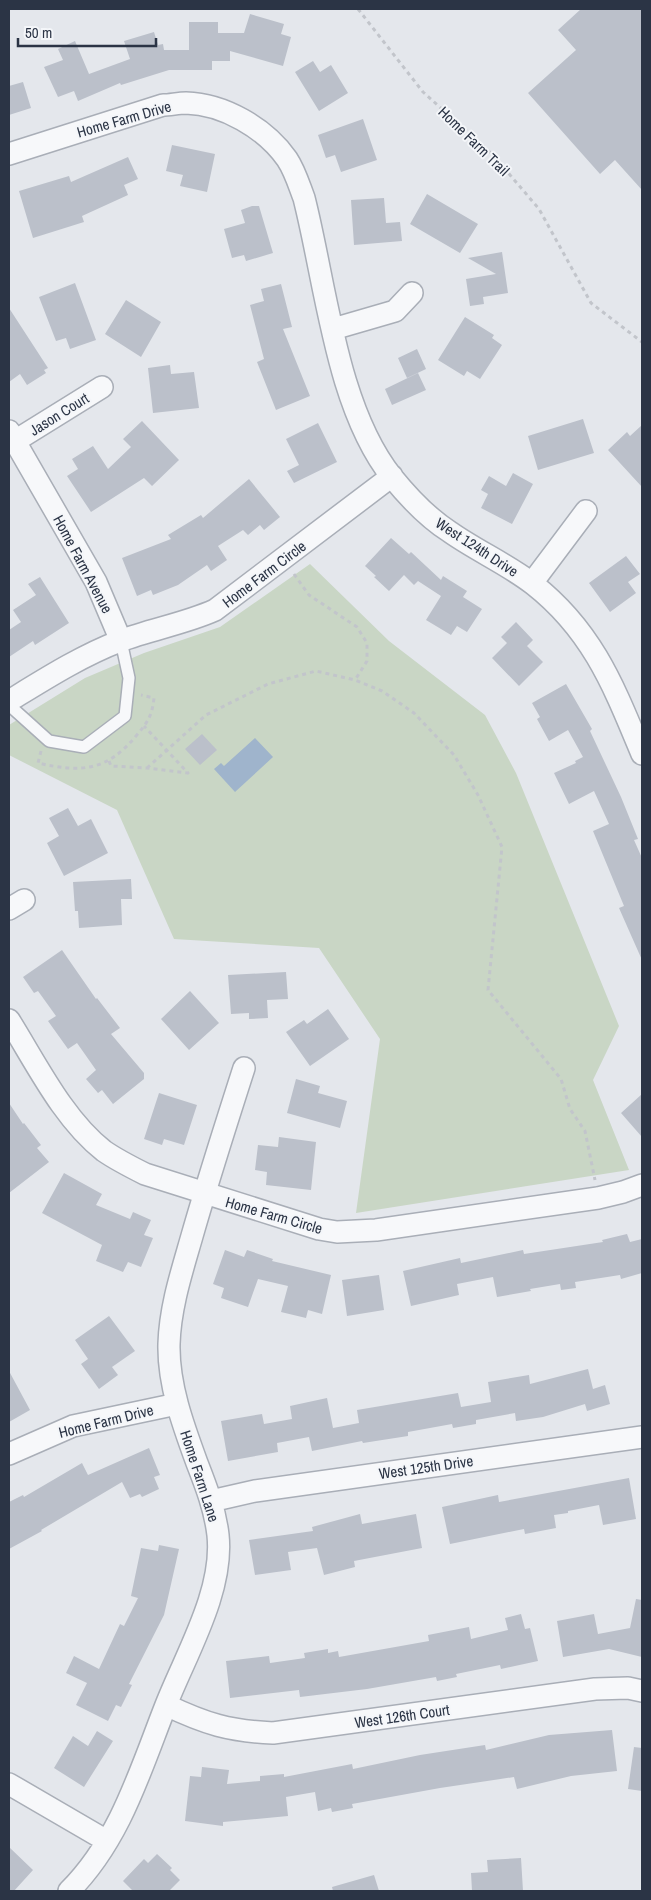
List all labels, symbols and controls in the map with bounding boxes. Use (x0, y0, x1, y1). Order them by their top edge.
scale bar (18, 15, 155, 47)
text: 50 m (25, 22, 52, 43)
street label: Home Farm Drive (74, 95, 174, 142)
street label: Home Farm Trail (434, 102, 514, 180)
street label: Jason Court (25, 387, 93, 440)
street label: Home Farm Avenue (48, 511, 118, 617)
street label: West 124th Drive (432, 512, 523, 582)
street label: Home Farm Circle (218, 535, 310, 612)
street label: Home Farm Circle (223, 1191, 325, 1239)
street label: Home Farm Drive (56, 1399, 156, 1443)
street label: Home Farm Lane (175, 1428, 225, 1525)
street label: West 125th Drive (378, 1450, 475, 1484)
street label: West 126th Court (353, 1699, 451, 1733)

